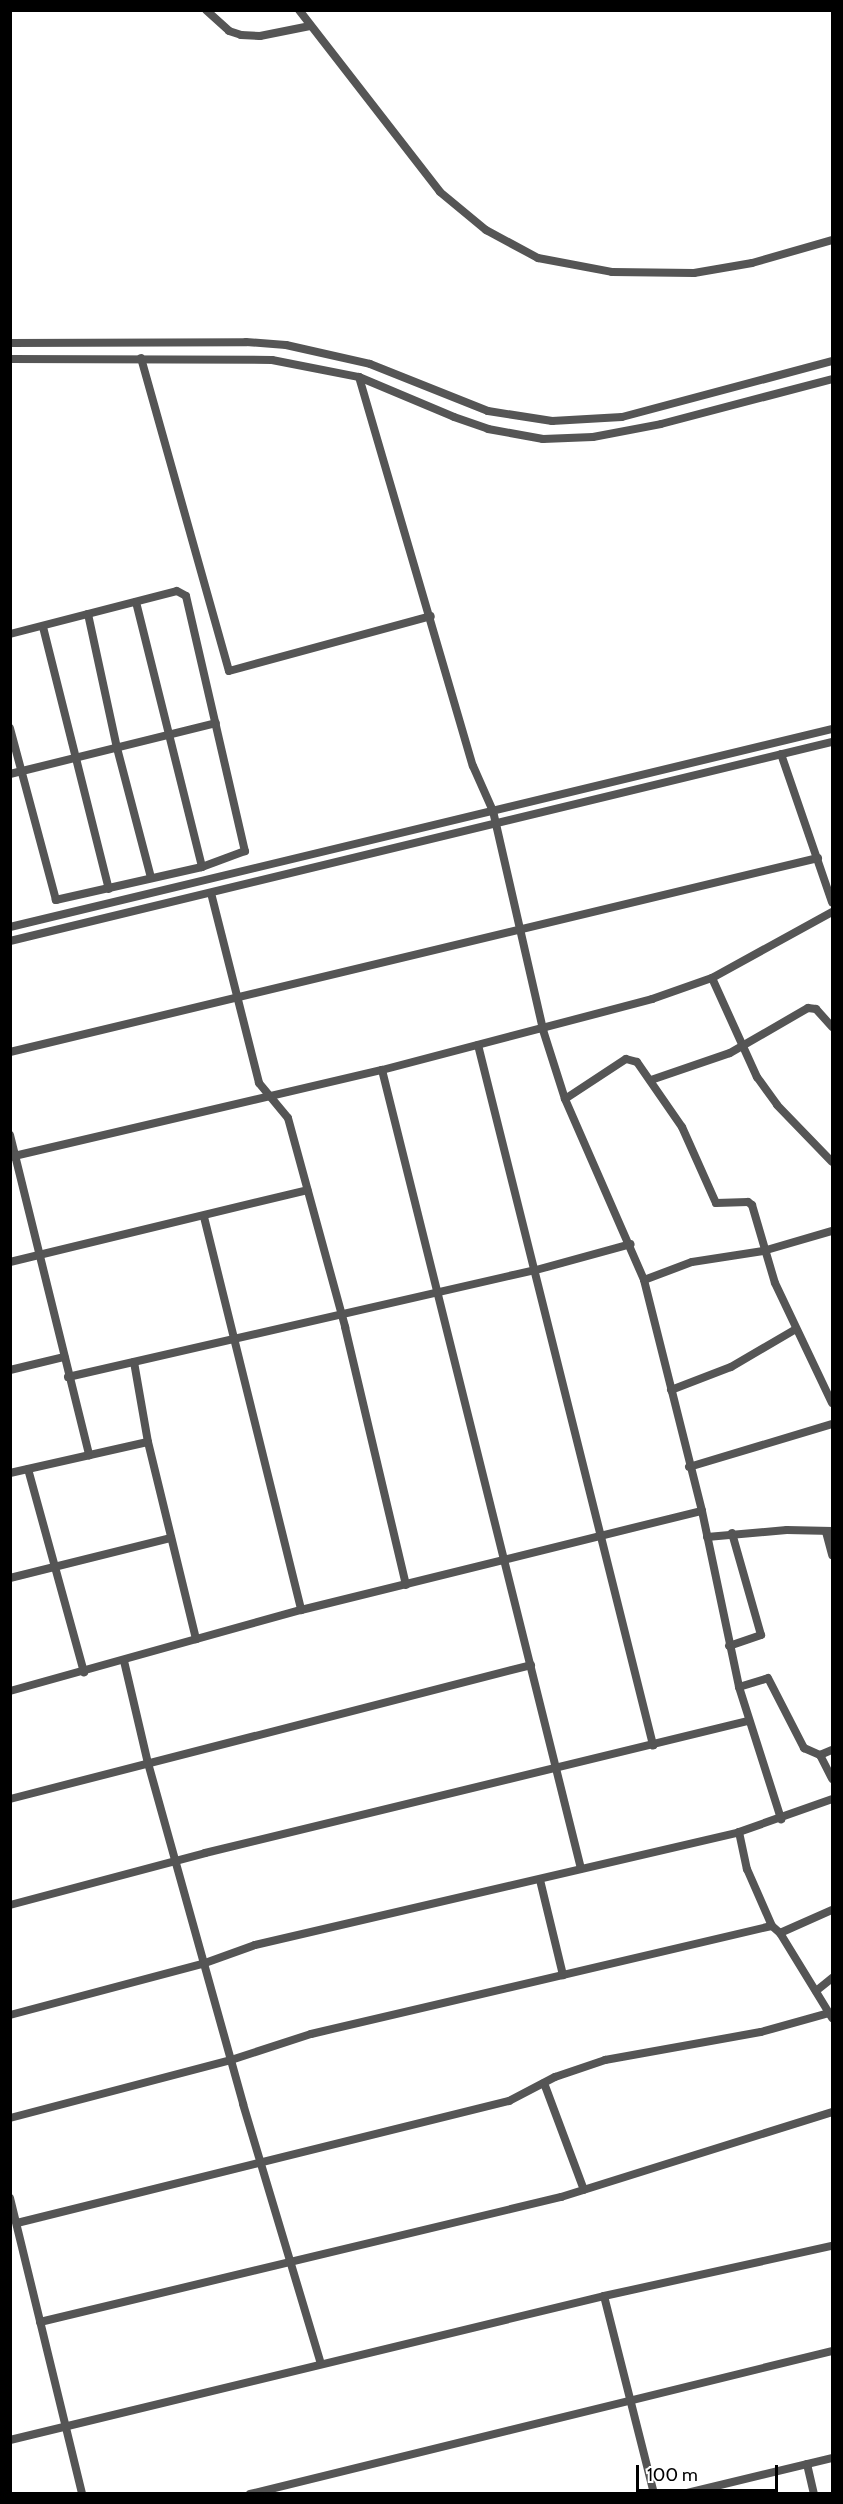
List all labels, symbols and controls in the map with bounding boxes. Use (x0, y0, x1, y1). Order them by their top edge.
scale bar (639, 2453, 782, 2491)
text: 100 m (647, 2464, 698, 2486)

